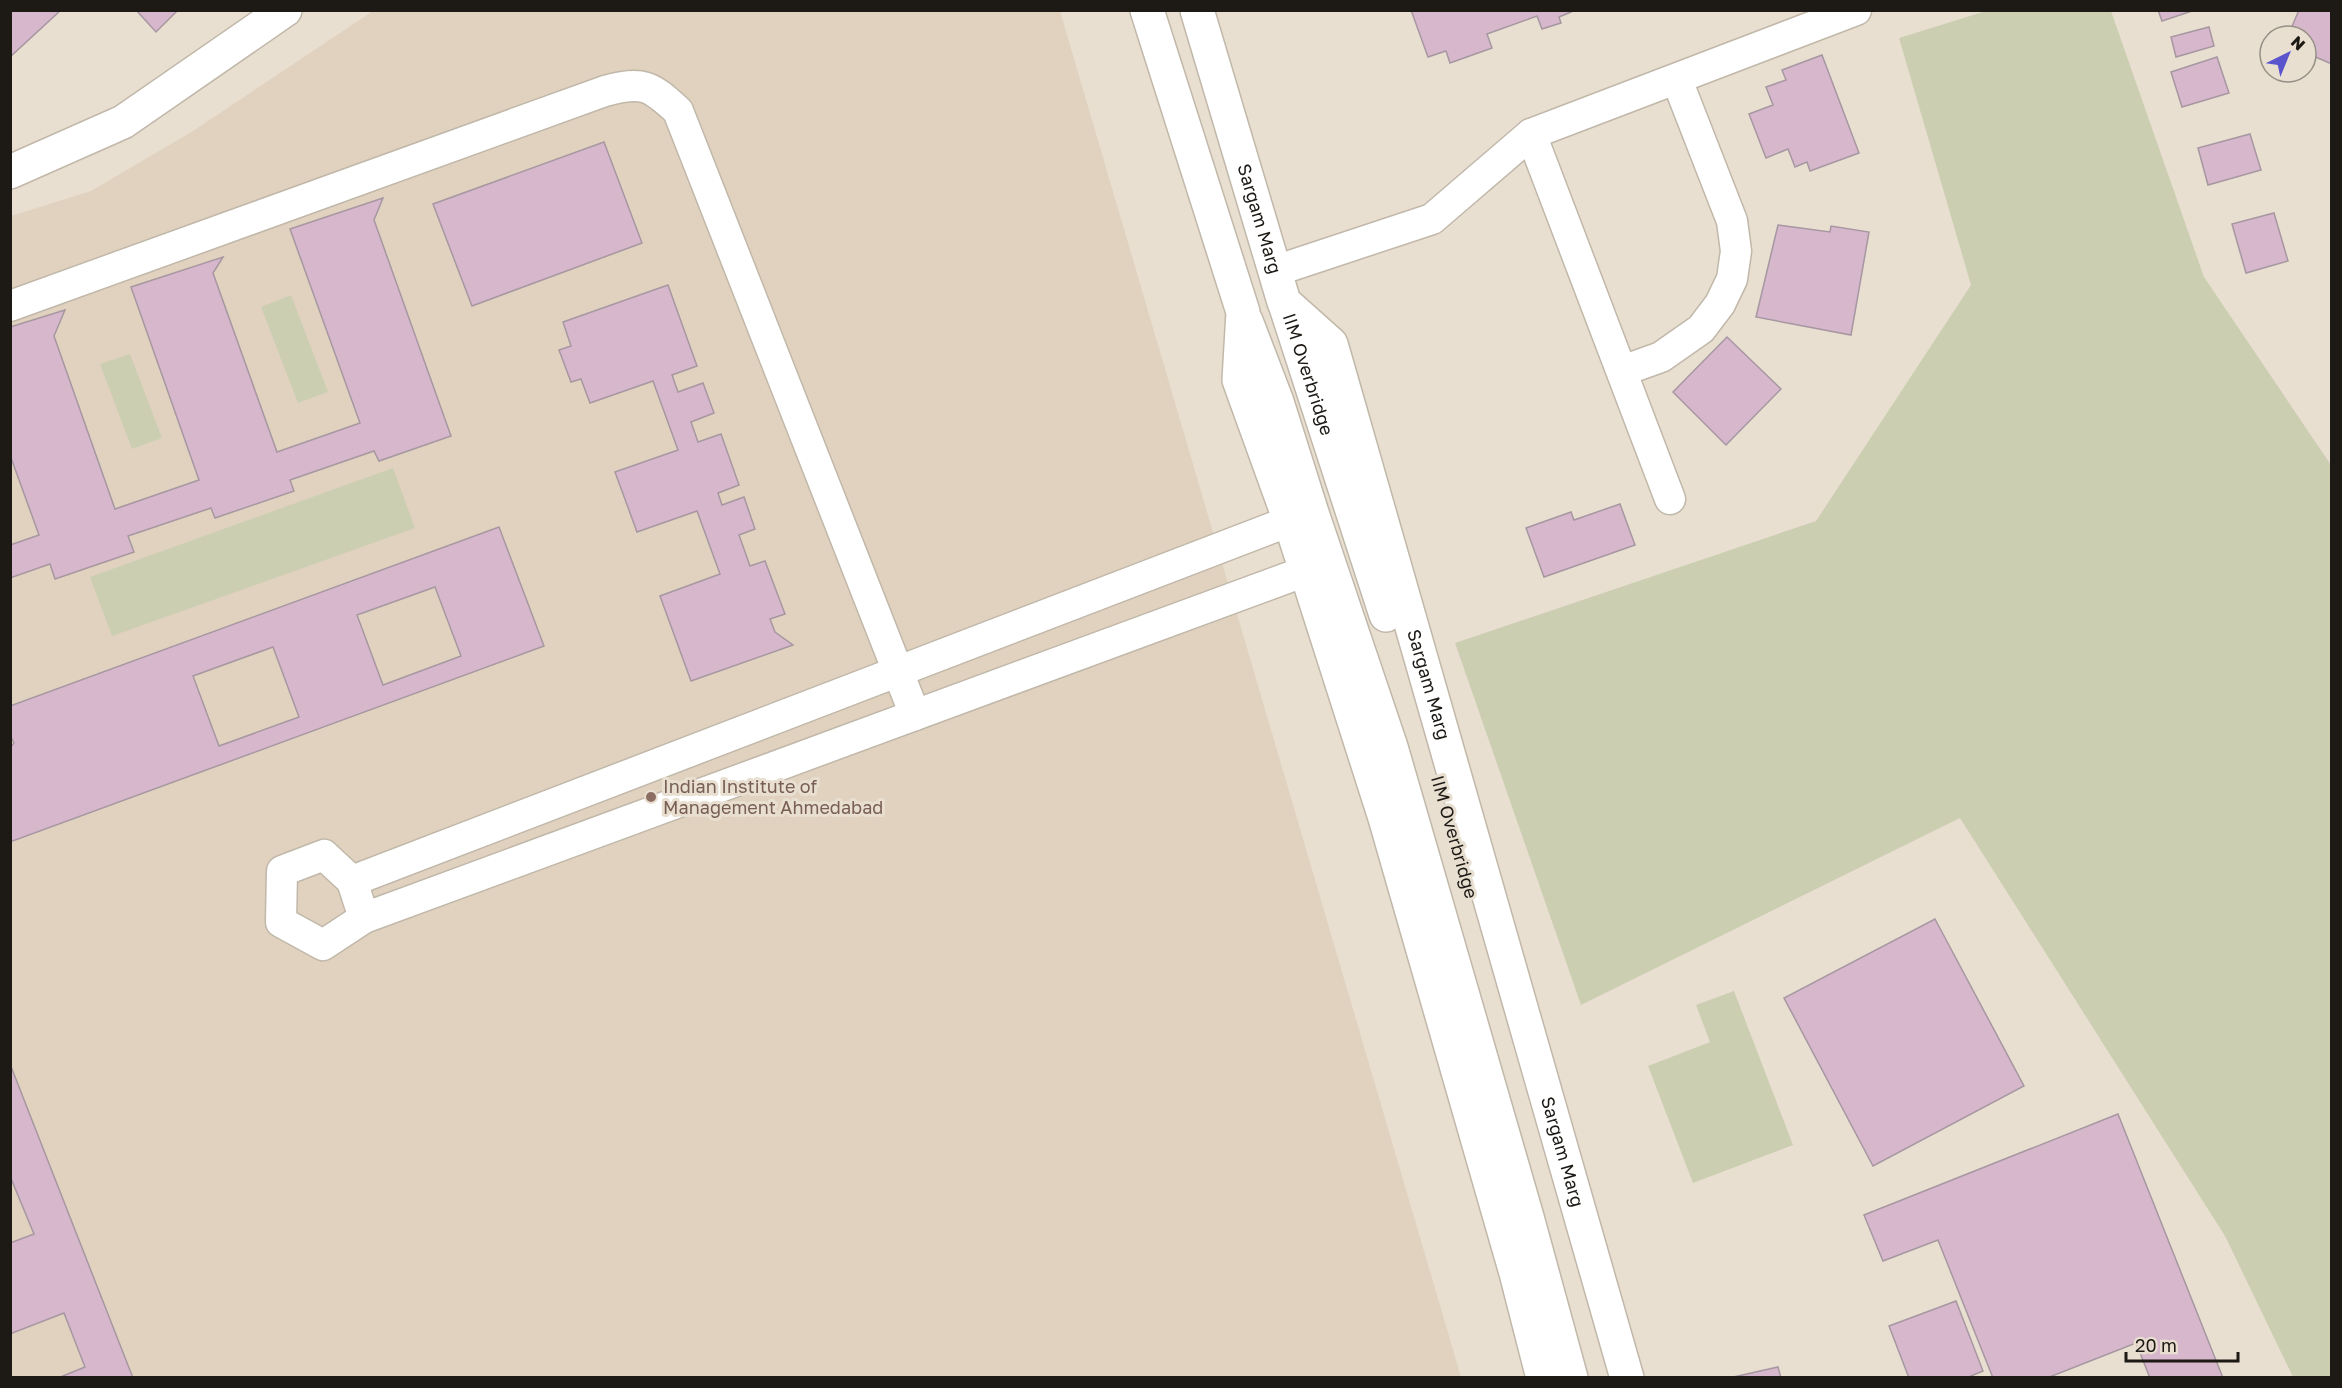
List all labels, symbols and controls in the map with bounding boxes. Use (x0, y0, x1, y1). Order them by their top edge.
north arrow (2258, 24, 2318, 84)
text: N (2287, 32, 2310, 54)
street label: Sargam Marg (1233, 161, 1287, 276)
street label: IIM Overbridge (1279, 310, 1339, 438)
street label: Sargam Marg (1403, 627, 1456, 742)
street label: IIM Overbridge (1427, 773, 1483, 901)
place label: Indian Institute of Management Ahmedabad (663, 775, 883, 818)
marker: Indian Institute of Management Ahmedabad (644, 790, 658, 804)
street label: Sargam Marg (1537, 1094, 1589, 1209)
scale bar (2126, 1325, 2238, 1363)
text: 20 m (2135, 1334, 2177, 1356)

